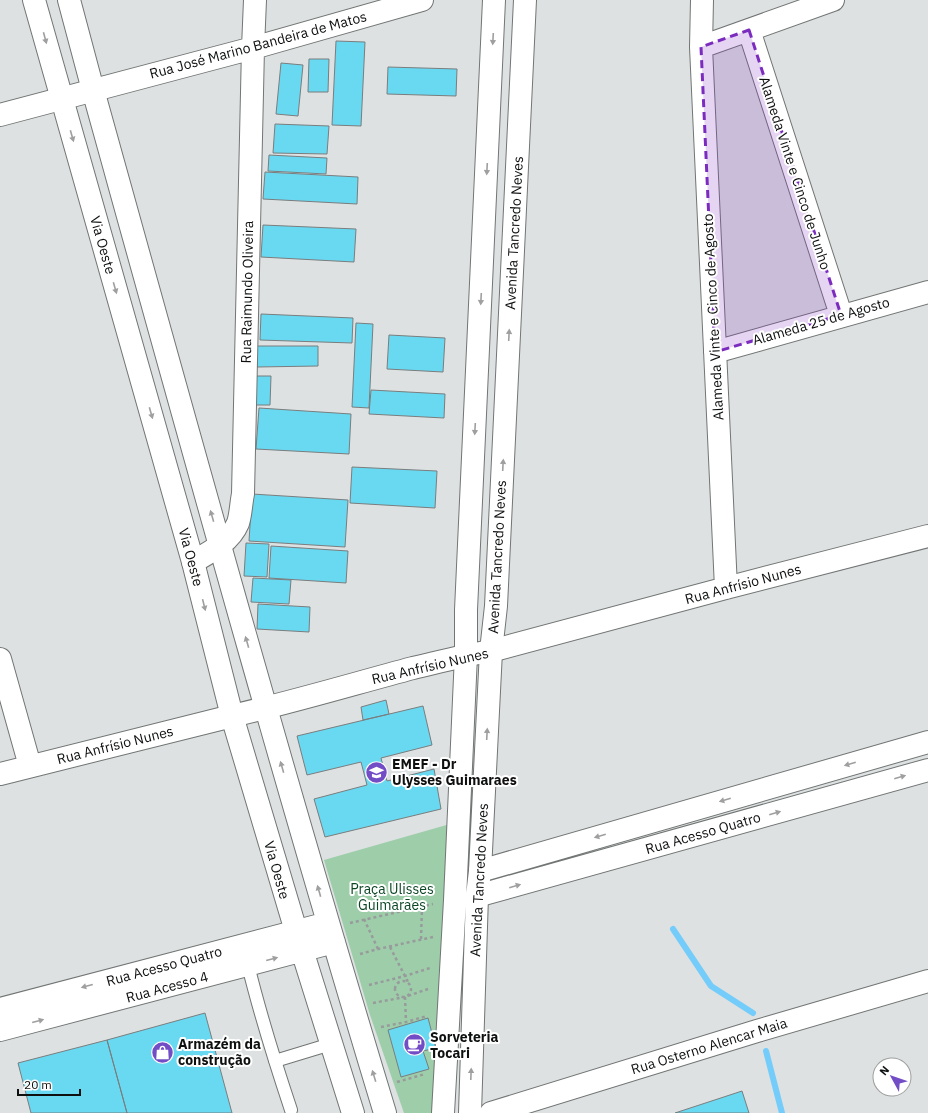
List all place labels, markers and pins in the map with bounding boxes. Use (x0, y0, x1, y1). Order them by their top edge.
place label: EMEF - Dr Ulysses Guimaraes (392, 755, 517, 789)
school or university icon: EMEF - Dr Ulysses Guimaraes (363, 759, 389, 785)
place label: Sorveteria Tocari (430, 1028, 499, 1062)
cafe icon: Sorveteria Tocari (401, 1032, 427, 1058)
place label: Armazém da construção (178, 1035, 261, 1069)
shop icon: Armazém da construção (150, 1039, 176, 1065)

